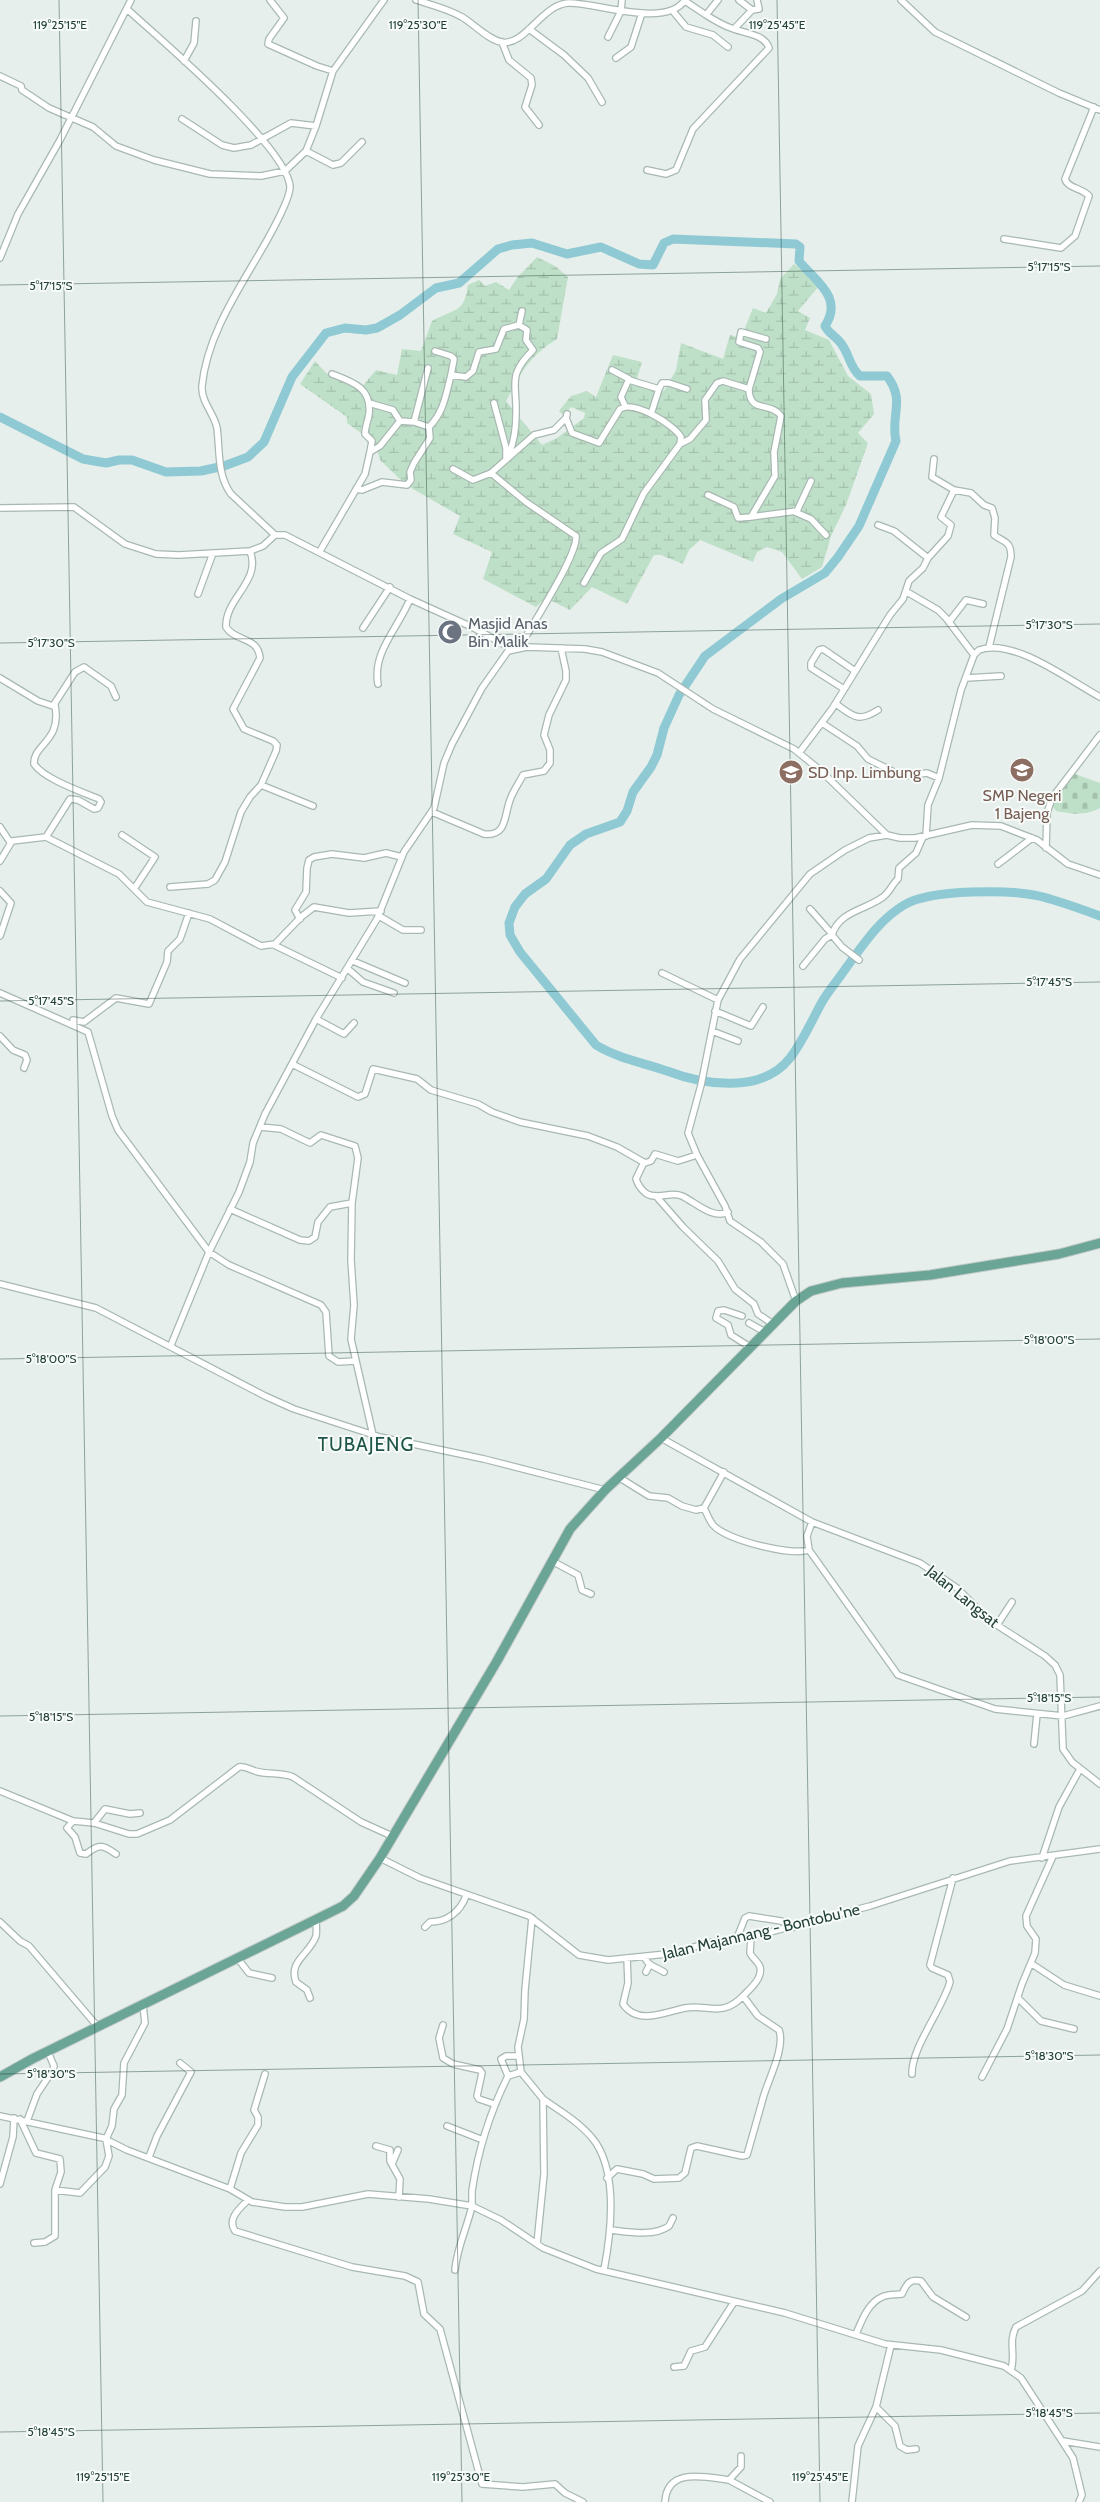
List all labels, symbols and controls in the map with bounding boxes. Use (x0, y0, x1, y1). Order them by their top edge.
text: 119°25'15"E (33, 17, 87, 32)
text: 119°25'30"E (389, 17, 448, 32)
text: 119°25'45"E (749, 17, 806, 32)
text: 5°17'15"S (1027, 259, 1071, 274)
text: 5°17'15"S (29, 278, 73, 293)
place label: Masjid Anas Bin Malik (468, 614, 548, 651)
text: 5°17'30"S (1025, 617, 1073, 632)
mosque icon: Masjid Anas Bin Malik (437, 619, 463, 645)
text: 5°17'30"S (27, 635, 75, 650)
school or university icon: SMP Negeri 1 Bajeng (1009, 757, 1035, 783)
school or university icon: SD Inp. Limbung (778, 759, 804, 785)
place label: SD Inp. Limbung (808, 763, 922, 782)
place label: SMP Negeri 1 Bajeng (983, 786, 1061, 823)
text: 5°17'45"S (1026, 974, 1072, 989)
text: 5°17'45"S (28, 993, 74, 1008)
text: 5°18'00"S (1024, 1332, 1074, 1347)
text: 5°18'00"S (26, 1351, 76, 1366)
district label: TUBAJENG (318, 1433, 414, 1456)
street label: Jalan Langsat (922, 1561, 1003, 1632)
text: 5°18'15"S (1027, 1690, 1071, 1705)
text: 5°18'15"S (29, 1709, 73, 1724)
street label: Jalan Majannang - Bontobu'ne (660, 1899, 862, 1964)
text: 5°18'30"S (1025, 2048, 1073, 2063)
text: 5°18'30"S (27, 2066, 75, 2081)
text: 5°18'45"S (1025, 2405, 1073, 2420)
text: 5°18'45"S (27, 2424, 75, 2439)
text: 119°25'15"E (76, 2469, 130, 2484)
text: 119°25'30"E (432, 2469, 491, 2484)
text: 119°25'45"E (792, 2469, 849, 2484)

